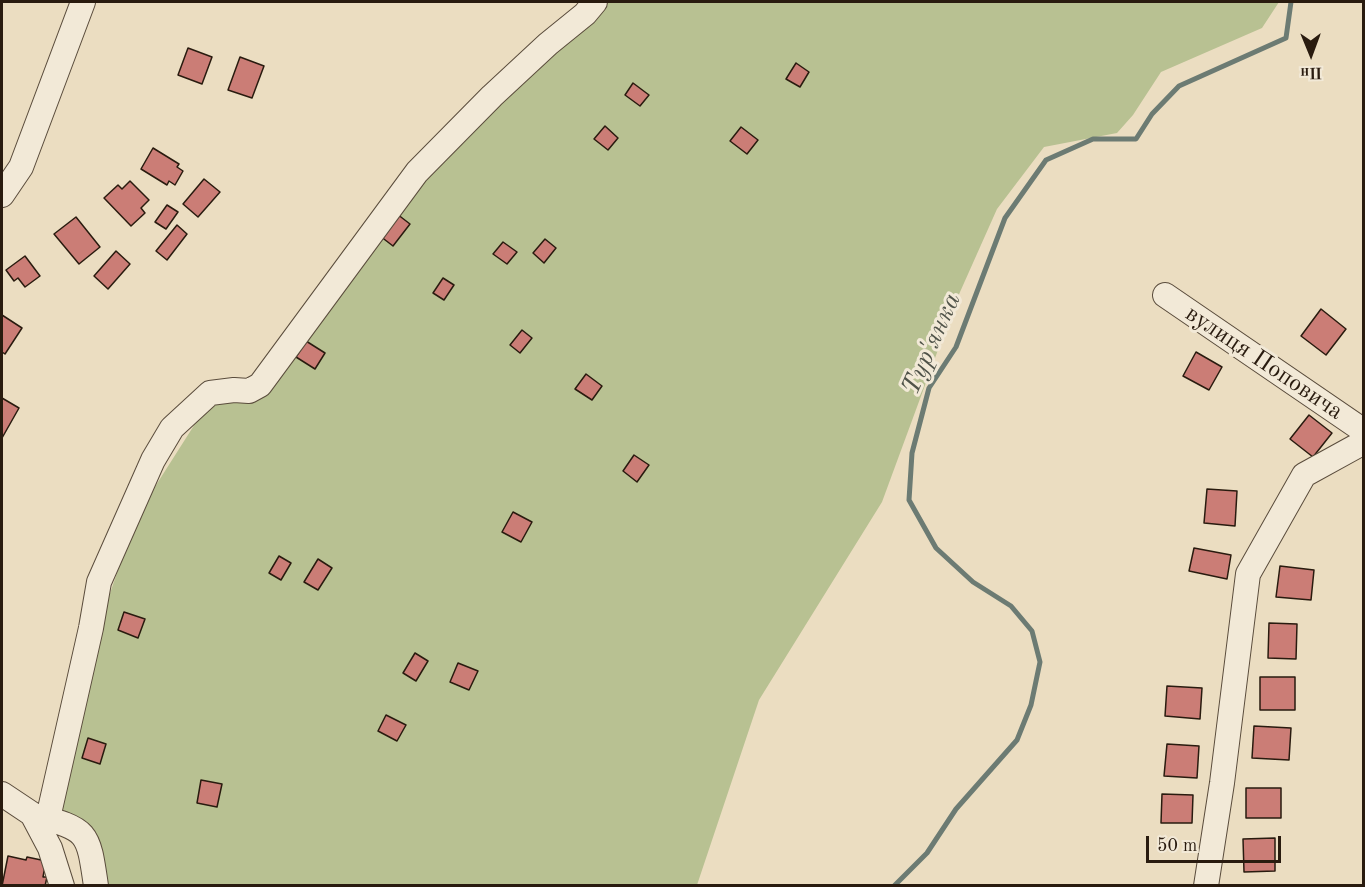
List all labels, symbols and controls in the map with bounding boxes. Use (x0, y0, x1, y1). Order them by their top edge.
north arrow (1281, 24, 1341, 84)
text: Пн (1300, 64, 1322, 80)
water label: Тур'янка (896, 288, 968, 400)
street label: вулиця Поповича (1180, 299, 1348, 427)
scale bar (1149, 824, 1284, 862)
text: 50 m (1157, 837, 1197, 855)

